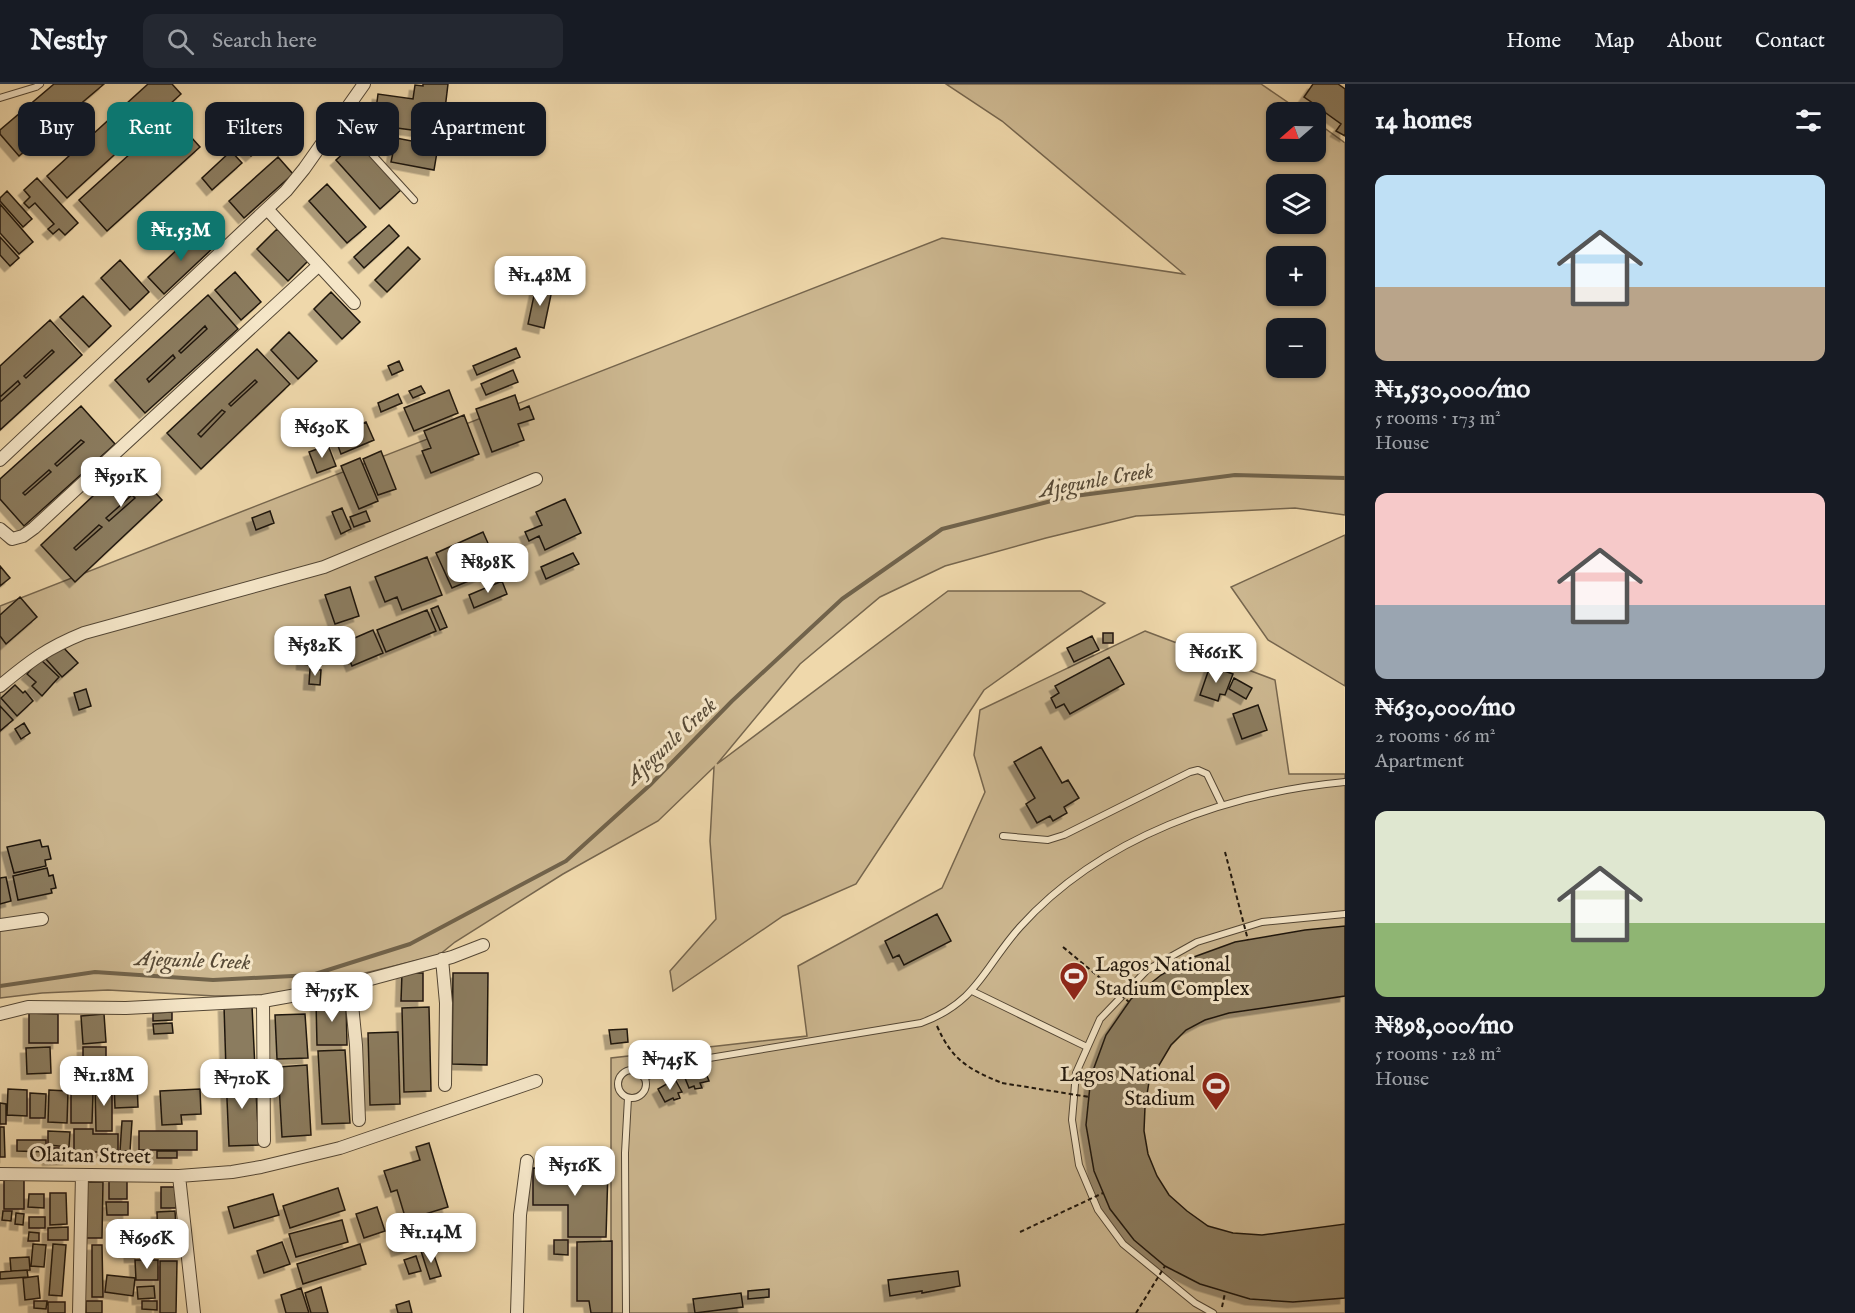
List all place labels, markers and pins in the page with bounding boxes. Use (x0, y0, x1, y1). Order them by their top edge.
pin: ₦1.53M (132, 211, 230, 262)
pin: ₦1.48M (491, 256, 589, 307)
pin: ₦630K (280, 408, 364, 459)
pin: ₦591K (79, 457, 163, 508)
pin: ₦898K (446, 543, 530, 594)
pin: ₦582K (273, 626, 357, 677)
pin: ₦661K (1174, 633, 1258, 684)
place label: Lagos National Stadium Complex (1095, 952, 1250, 1003)
sports icon: Lagos National Stadium Complex (1058, 960, 1090, 1002)
pin: ₦755K (290, 972, 374, 1023)
pin: ₦745K (628, 1040, 712, 1091)
pin: ₦1.18M (55, 1056, 153, 1107)
pin: ₦710K (200, 1059, 284, 1110)
place label: Lagos National Stadium (1060, 1062, 1195, 1113)
sports icon: Lagos National Stadium (1200, 1070, 1232, 1112)
pin: ₦516K (533, 1146, 617, 1197)
pin: ₦1.14M (382, 1213, 480, 1264)
pin: ₦696K (105, 1219, 189, 1270)

